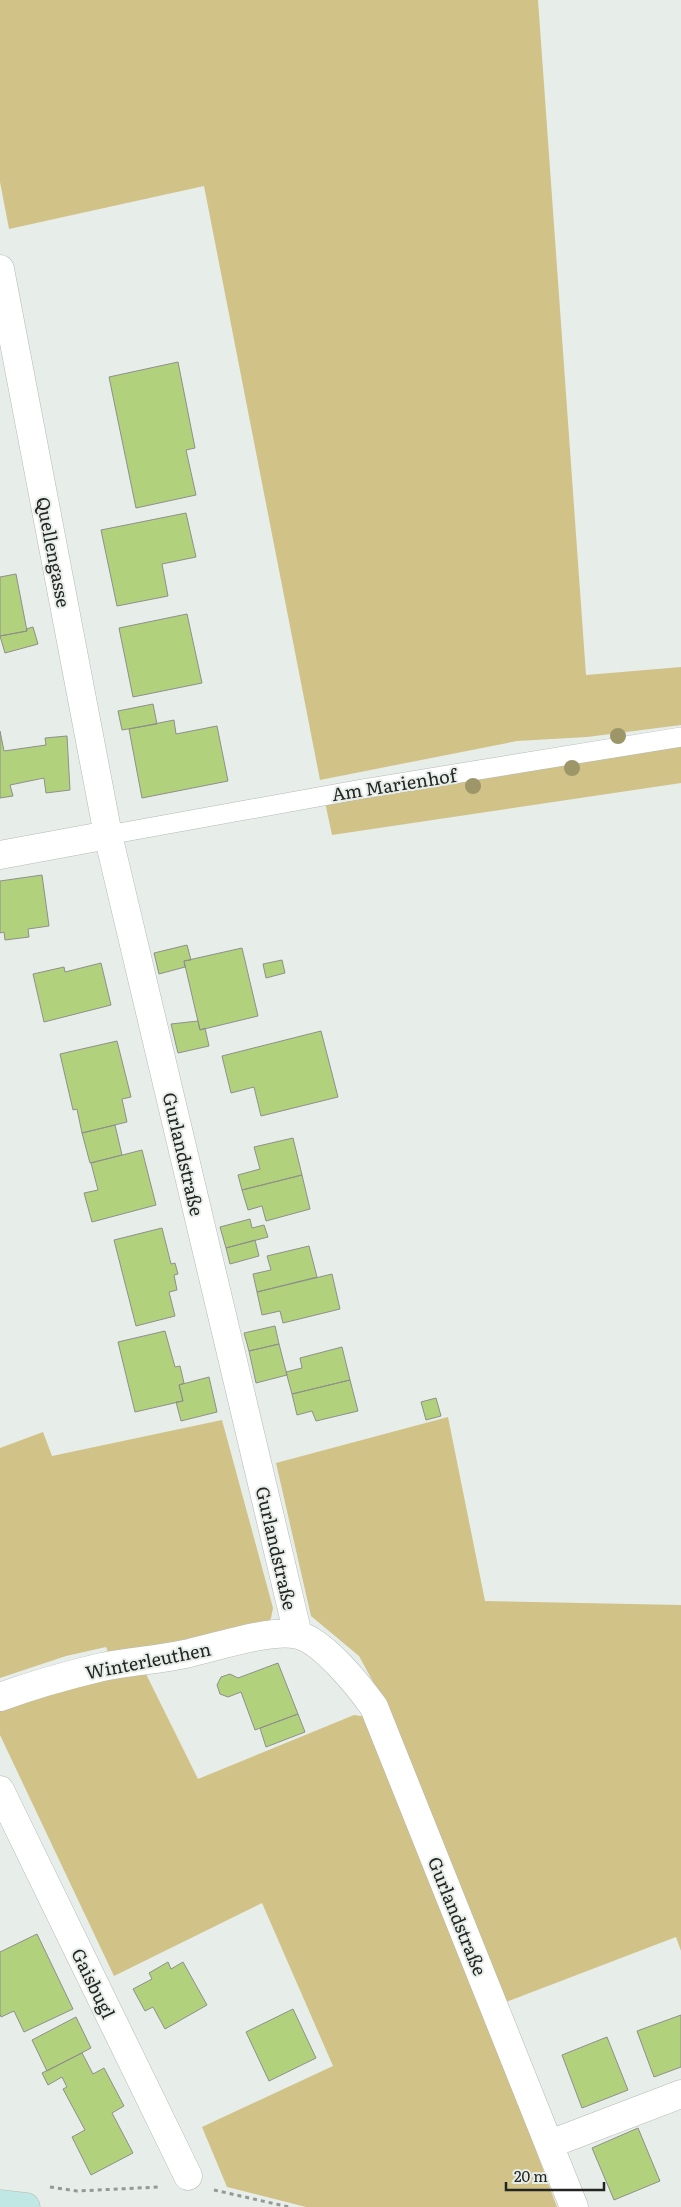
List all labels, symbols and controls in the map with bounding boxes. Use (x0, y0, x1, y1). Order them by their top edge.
street label: Quellengasse (30, 494, 78, 610)
street label: Am Marienhof (330, 760, 460, 807)
street label: Gurlandstraße (157, 1090, 211, 1218)
street label: Gurlandstraße (250, 1484, 304, 1612)
street label: Winterleuthen (83, 1635, 213, 1685)
street label: Gurlandstraße (422, 1853, 494, 1979)
street label: Gaisbugl (65, 1943, 123, 2023)
scale bar (506, 2160, 604, 2192)
text: 20 m (514, 2164, 548, 2187)

